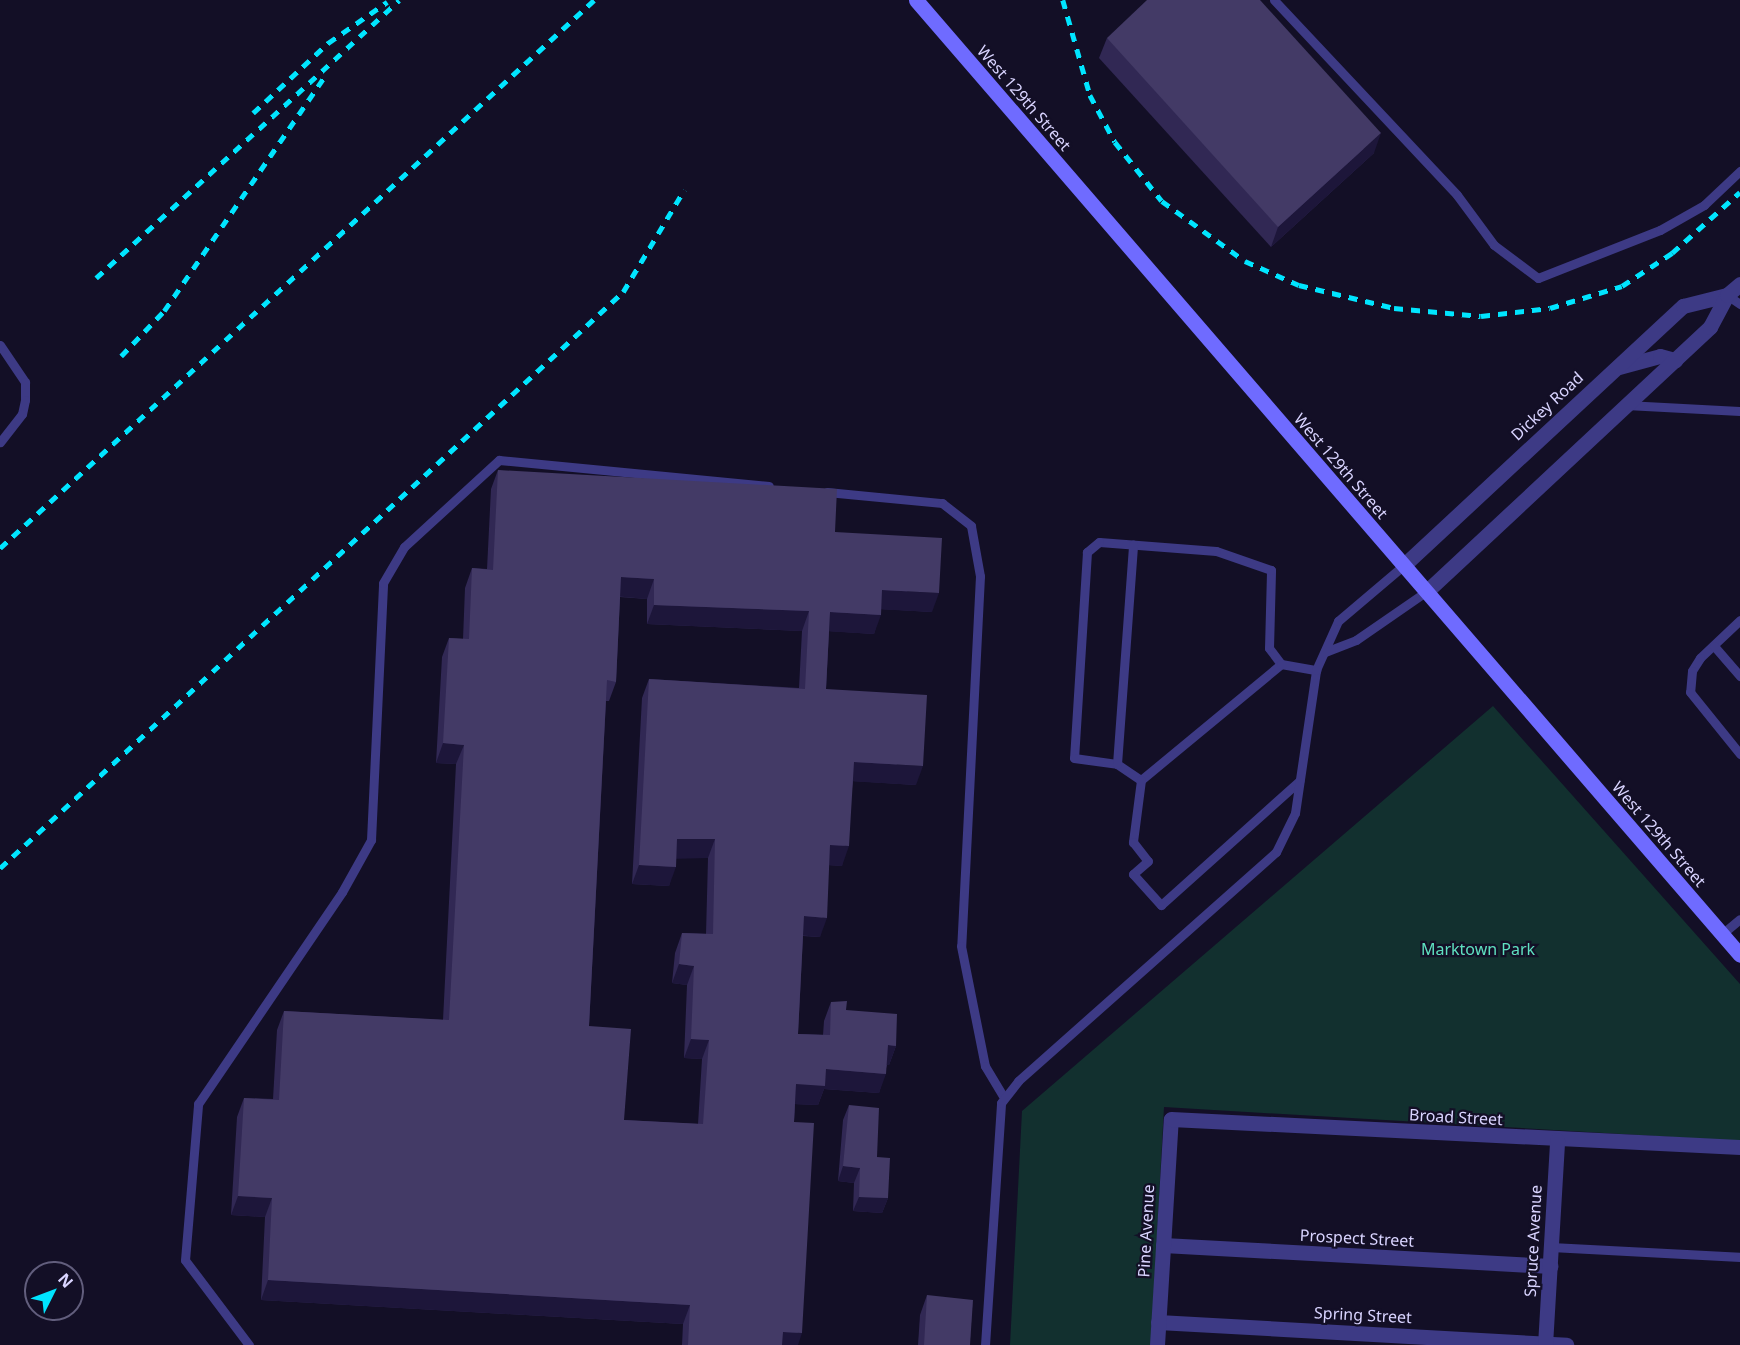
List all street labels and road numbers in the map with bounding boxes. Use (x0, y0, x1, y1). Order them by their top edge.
street label: West 129th Street (973, 41, 1075, 155)
street label: Dickey Road (1507, 368, 1587, 444)
street label: West 129th Street (1290, 409, 1392, 523)
street label: West 129th Street (1608, 777, 1710, 891)
street label: Broad Street (1409, 1105, 1503, 1129)
street label: Pine Avenue (1134, 1184, 1158, 1278)
street label: Spruce Avenue (1520, 1184, 1546, 1298)
street label: Prospect Street (1299, 1225, 1415, 1251)
street label: Spring Street (1314, 1303, 1412, 1327)

